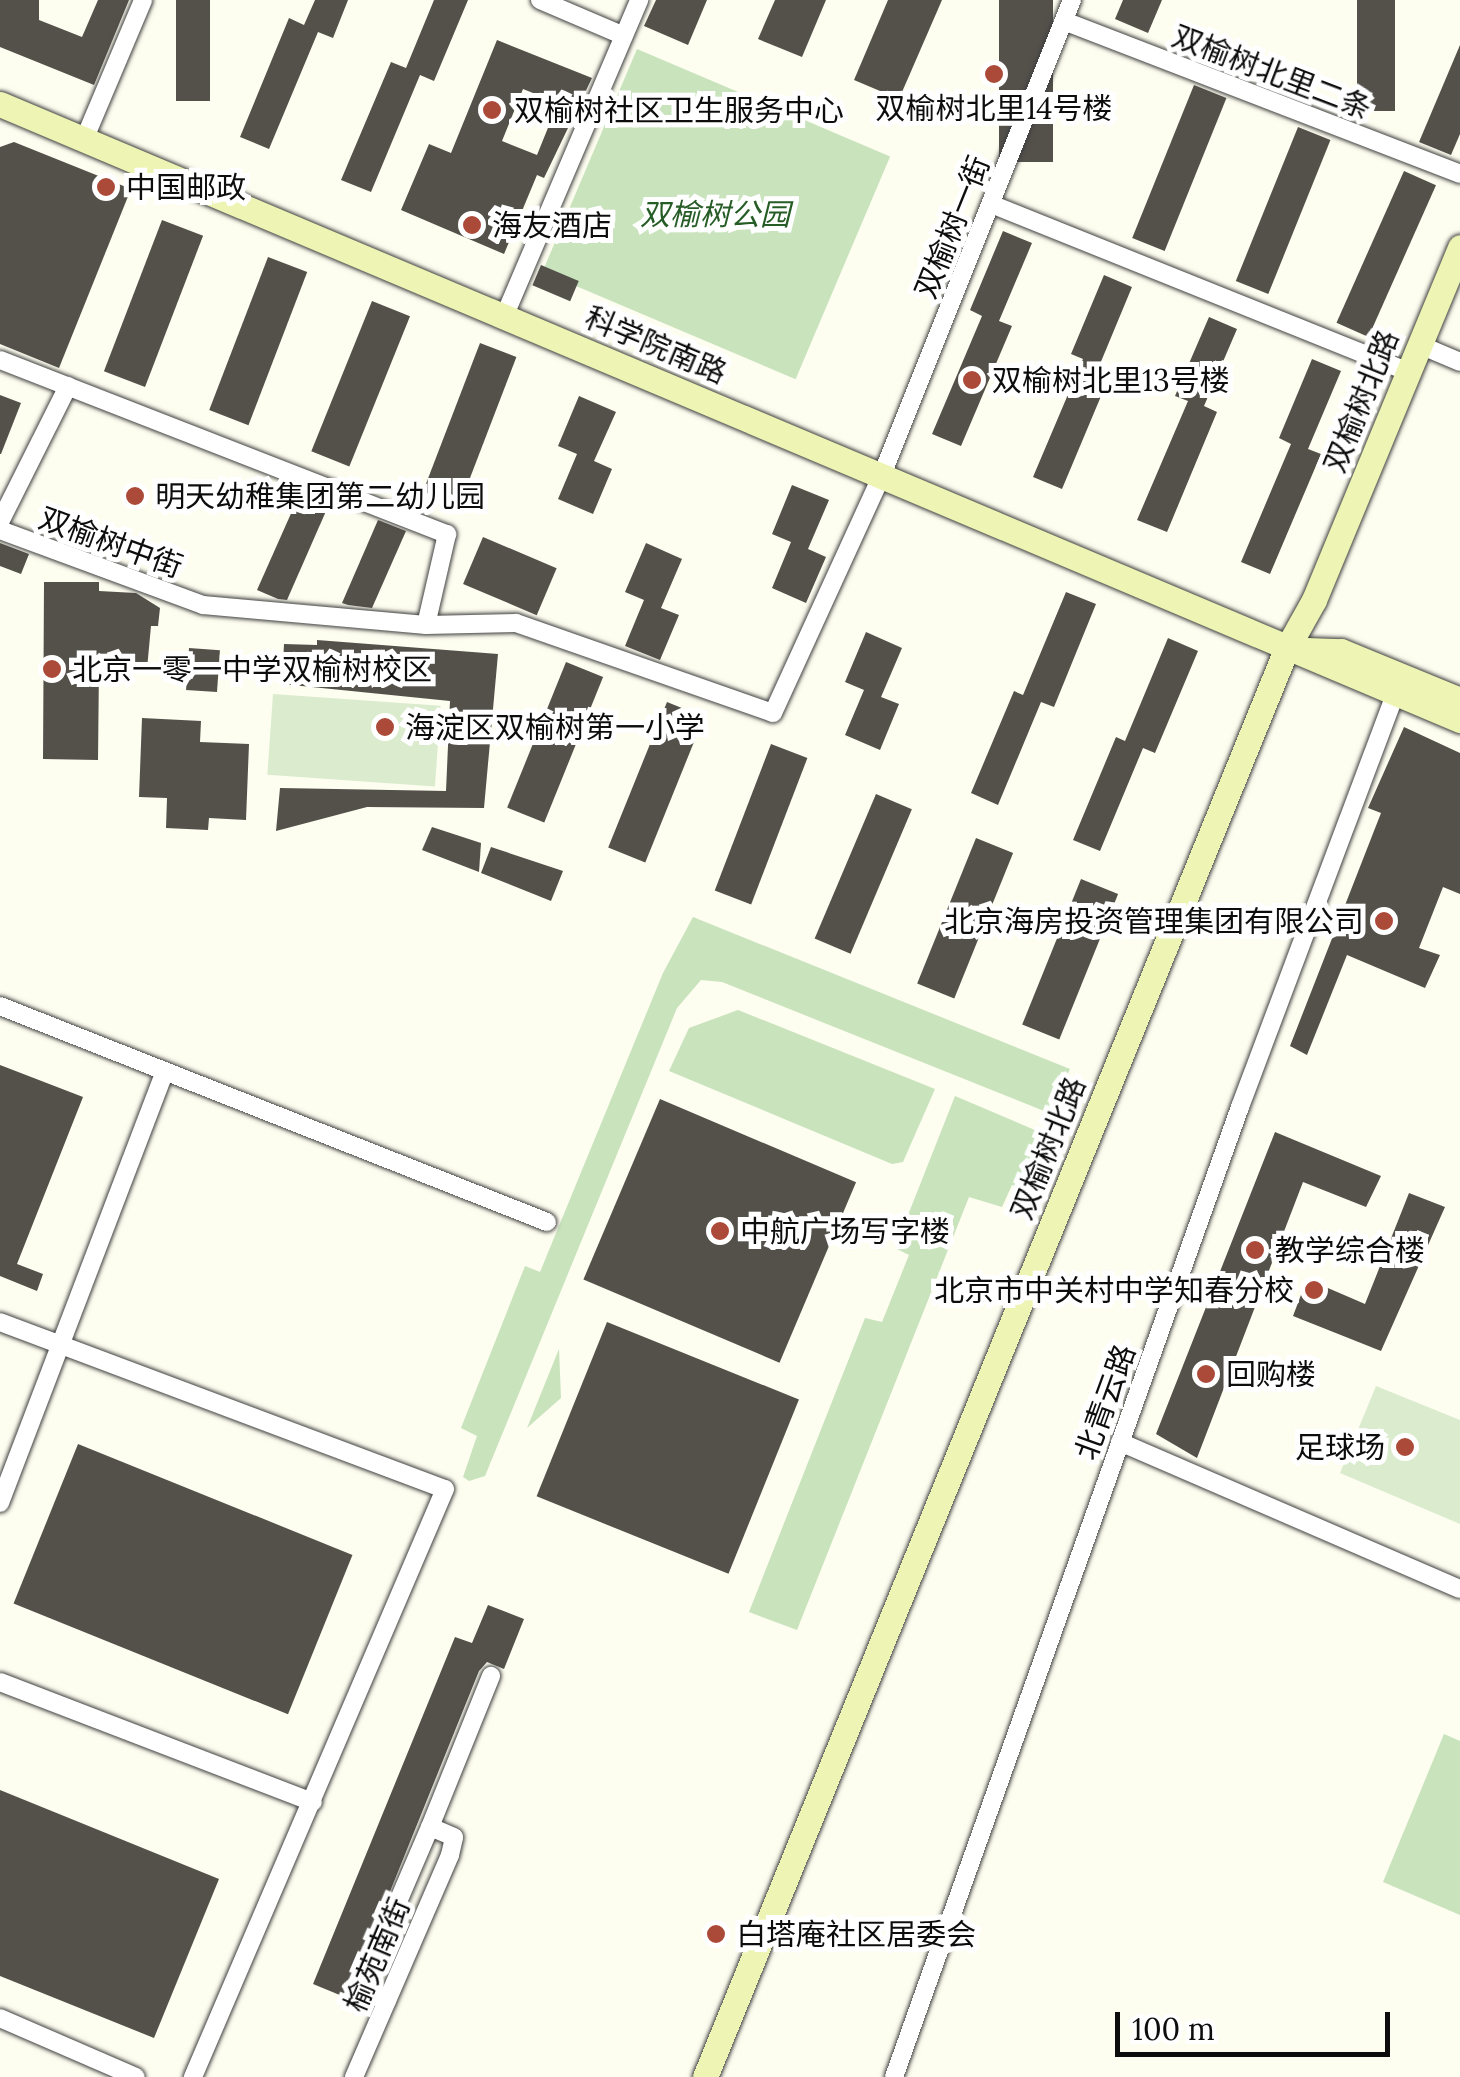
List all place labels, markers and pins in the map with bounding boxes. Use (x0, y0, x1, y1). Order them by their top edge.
marker: 双榆树北里14号楼 (983, 63, 1005, 85)
place label: 双榆树北里14号楼 (875, 90, 1113, 126)
place label: 双榆树社区卫生服务中心 (514, 92, 844, 128)
marker: 双榆树社区卫生服务中心 (479, 97, 505, 123)
place label: 中国邮政 (126, 169, 246, 205)
marker: 中国邮政 (95, 176, 117, 198)
place label: 海友酒店 (492, 207, 612, 243)
marker: 海友酒店 (461, 214, 483, 236)
place label: 双榆树北里13号楼 (992, 362, 1230, 398)
marker: 双榆树北里13号楼 (961, 369, 983, 391)
place label: 明天幼稚集团第二幼儿园 (155, 478, 485, 514)
marker: 明天幼稚集团第二幼儿园 (124, 485, 146, 507)
place label: 北京一零一中学双榆树校区 (72, 651, 432, 687)
marker: 北京一零一中学双榆树校区 (41, 658, 63, 680)
place label: 海淀区双榆树第一小学 (405, 709, 705, 745)
marker: 海淀区双榆树第一小学 (374, 716, 396, 738)
place label: 北京海房投资管理集团有限公司 (944, 903, 1364, 939)
marker: 北京海房投资管理集团有限公司 (1373, 910, 1395, 932)
place label: 中航广场写字楼 (740, 1213, 950, 1249)
marker: 中航广场写字楼 (709, 1220, 731, 1242)
place label: 教学综合楼 (1275, 1232, 1425, 1268)
marker: 教学综合楼 (1244, 1239, 1266, 1261)
place label: 北京市中关村中学知春分校 (934, 1272, 1294, 1308)
marker: 北京市中关村中学知春分校 (1303, 1279, 1325, 1301)
place label: 回购楼 (1226, 1356, 1316, 1392)
marker: 回购楼 (1195, 1363, 1217, 1385)
place label: 足球场 (1295, 1429, 1385, 1465)
marker: 足球场 (1394, 1436, 1416, 1458)
place label: 白塔庵社区居委会 (736, 1916, 976, 1952)
marker: 白塔庵社区居委会 (705, 1923, 727, 1945)

